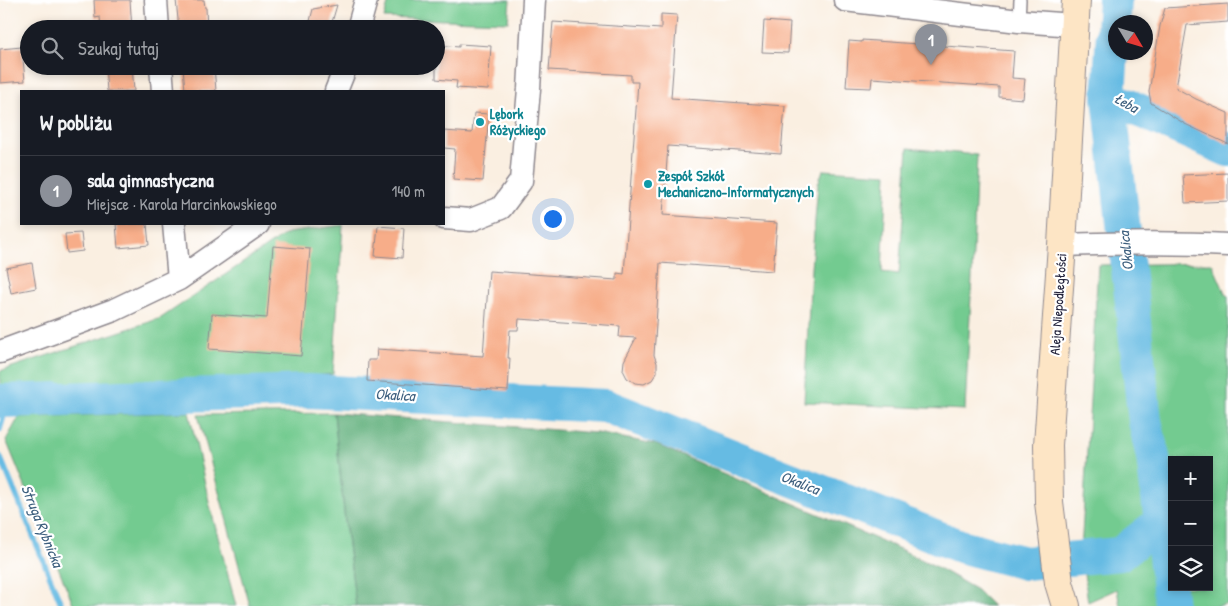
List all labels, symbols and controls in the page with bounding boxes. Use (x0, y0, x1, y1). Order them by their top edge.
north arrow (1108, 15, 1153, 60)
search box (20, 20, 445, 75)
pin: 1 (915, 24, 947, 65)
icon: search (38, 34, 66, 62)
text: Szukaj tutaj (78, 35, 159, 61)
water label: Łeba (1110, 87, 1144, 119)
place label: Lębork Różyckiego (490, 104, 546, 141)
text: W pobliżu (40, 108, 112, 137)
marker: Lębork Różyckiego (474, 116, 486, 128)
place label: Zespół Szkół Mechaniczno-Informatycznych (658, 166, 814, 203)
text: sala gimnastyczna (87, 167, 214, 193)
marker: Zespół Szkół Mechaniczno-Informatycznych (642, 178, 654, 190)
text: 1 (53, 180, 59, 202)
text: 140 m (391, 180, 425, 202)
text: Miejsce · Karola Marcinkowskiego (87, 193, 277, 215)
your location (540, 206, 566, 232)
water label: Okalica (1113, 228, 1138, 272)
street label: Aleja Niepodległości (1044, 253, 1072, 355)
water label: Okalica (375, 383, 417, 406)
map controls (1168, 456, 1213, 591)
button: + (1168, 456, 1213, 501)
water label: Okalica (778, 466, 824, 500)
water label: Struga Rybnicka (16, 481, 69, 572)
button: − (1168, 501, 1213, 546)
button: layers (1168, 546, 1213, 591)

